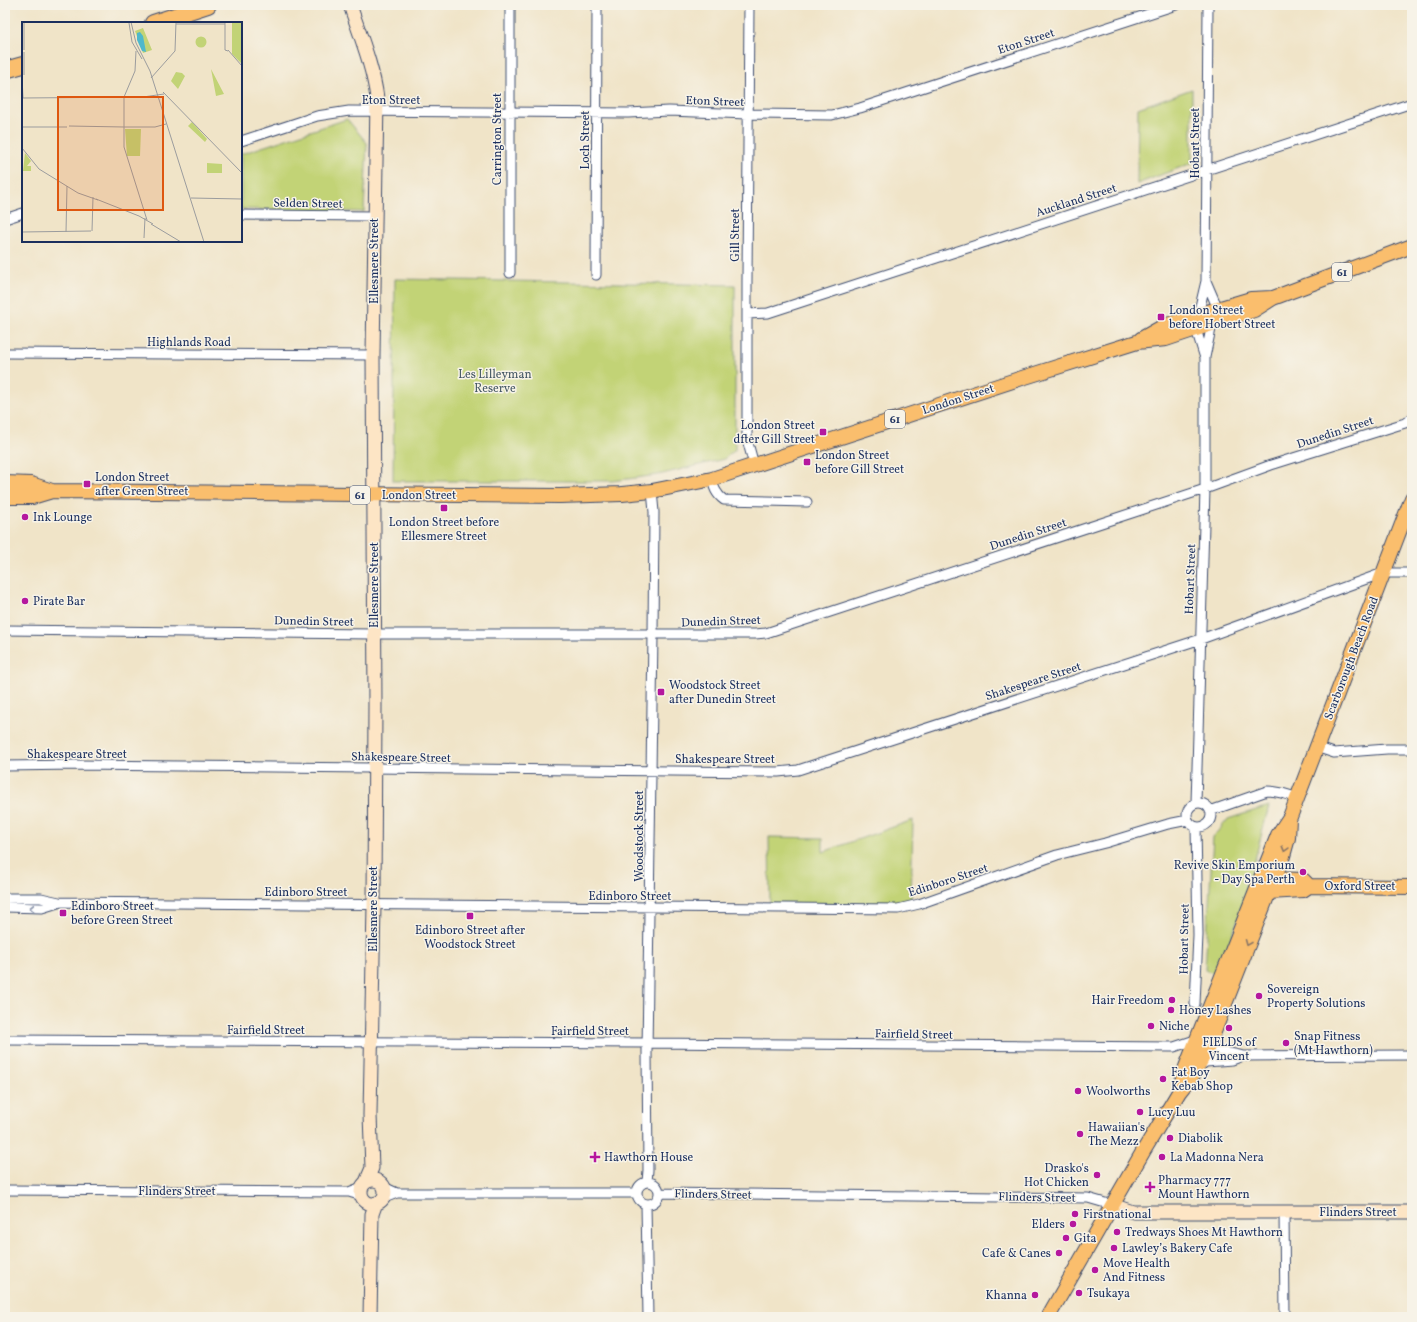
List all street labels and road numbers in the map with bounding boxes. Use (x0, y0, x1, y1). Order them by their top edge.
street label: Eton Street (996, 25, 1057, 59)
street label: Eton Street (362, 93, 420, 109)
street label: Carrington Street (490, 93, 506, 185)
street label: Eton Street (685, 93, 745, 111)
street label: Hobart Street (1188, 108, 1204, 178)
street label: Loch Street (578, 110, 594, 170)
street label: Auckland Street (1034, 180, 1119, 222)
street label: Selden Street (273, 195, 343, 213)
street label: Gill Street (728, 208, 744, 262)
street label: Ellesmere Street (367, 218, 383, 304)
road number: 61 (1332, 263, 1352, 281)
street label: Highlands Road (147, 335, 231, 351)
street label: London Street (920, 381, 996, 419)
road number: 61 (885, 410, 905, 428)
street label: Dunedin Street (1295, 413, 1376, 453)
road number: 61 (350, 486, 370, 504)
street label: London Street (382, 488, 456, 504)
street label: Dunedin Street (988, 515, 1069, 555)
street label: Ellesmere Street (367, 542, 383, 628)
street label: Hobart Street (1182, 543, 1200, 615)
street label: Scarborough Beach Road (1321, 594, 1383, 722)
street label: Dunedin Street (274, 613, 354, 631)
street label: Dunedin Street (681, 613, 761, 631)
street label: Shakespeare Street (983, 659, 1083, 705)
street label: Shakespeare Street (27, 747, 127, 763)
street label: Shakespeare Street (351, 749, 451, 767)
street label: Shakespeare Street (675, 752, 775, 768)
street label: Woodstock Street (632, 790, 648, 882)
street label: Edinboro Street (906, 861, 990, 901)
street label: Ellesmere Street (366, 866, 382, 952)
street label: Oxford Street (1324, 879, 1396, 895)
street label: Edinboro Street (265, 885, 347, 901)
street label: Edinboro Street (589, 889, 671, 905)
street label: Hobart Street (1176, 903, 1194, 975)
street label: Fairfield Street (227, 1023, 305, 1039)
street label: Fairfield Street (551, 1024, 629, 1040)
street label: Fairfield Street (875, 1026, 953, 1044)
street label: Flinders Street (138, 1184, 216, 1200)
street label: Flinders Street (674, 1186, 752, 1204)
street label: Flinders Street (998, 1189, 1076, 1207)
street label: Flinders Street (1319, 1205, 1397, 1221)

